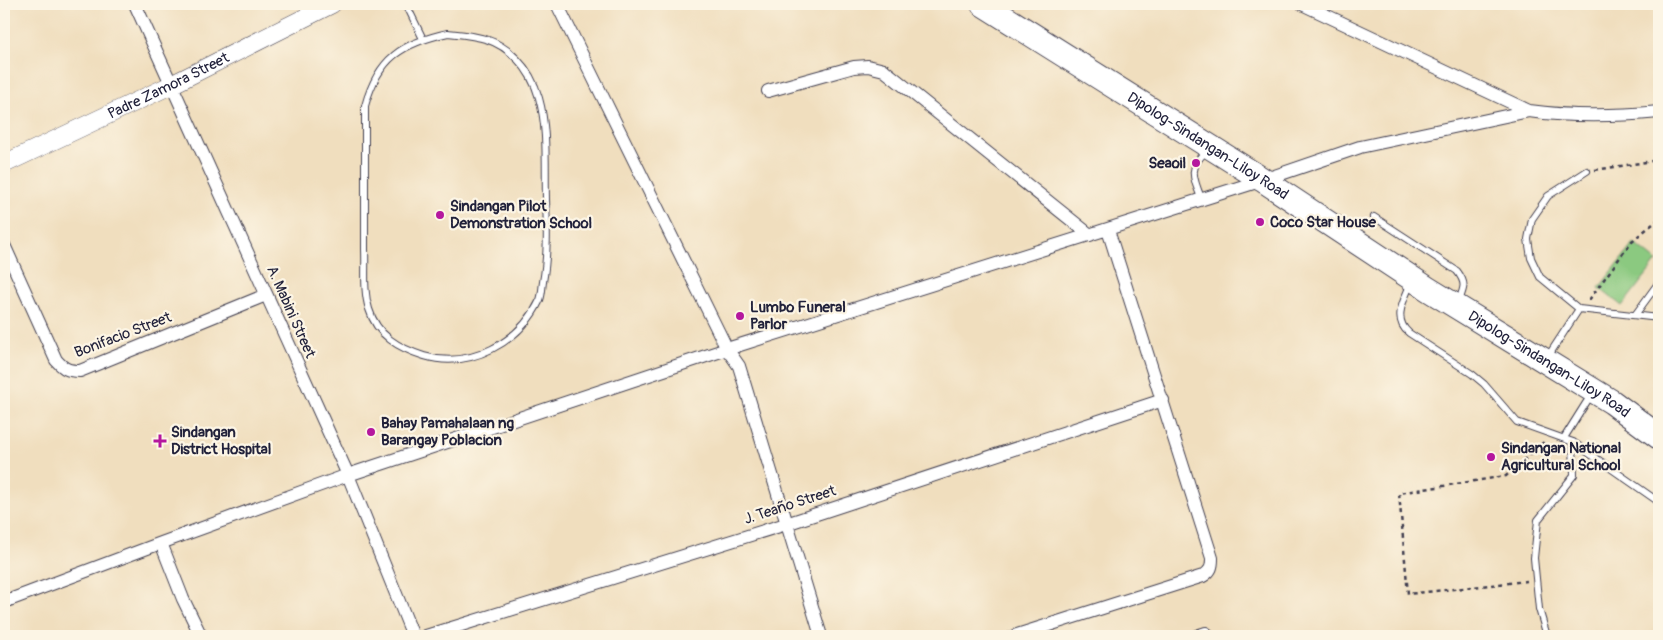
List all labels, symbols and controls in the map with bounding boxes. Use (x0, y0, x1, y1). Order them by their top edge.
street label: Padre Zamora Street (104, 47, 233, 123)
street label: Dipolog-Sindangan-Liloy Road (1124, 88, 1292, 204)
place label: Seaoil (1149, 154, 1186, 173)
marker: Seaoil (1190, 157, 1202, 169)
place label: Sindangan Pilot Demonstration School (450, 197, 592, 233)
marker: Sindangan Pilot Demonstration School (434, 209, 446, 221)
place label: Coco Star House (1270, 213, 1376, 232)
marker: Coco Star House (1254, 216, 1266, 228)
street label: A. Mabini Street (262, 263, 320, 362)
place label: Lumbo Funeral Parlor (750, 298, 846, 334)
street label: Dipolog-Sindangan-Liloy Road (1465, 306, 1634, 422)
street label: Bonifacio Street (72, 307, 175, 362)
marker: Lumbo Funeral Parlor (734, 310, 746, 322)
place label: Bahay Pamahalaan ng Barangay Poblacion (381, 414, 514, 450)
place label: Sindangan District Hospital (171, 423, 271, 459)
marker: Bahay Pamahalaan ng Barangay Poblacion (365, 426, 377, 438)
marker: Sindangan District Hospital (153, 434, 167, 448)
place label: Sindangan National Agricultural School (1501, 439, 1621, 475)
marker: Sindangan National Agricultural School (1485, 451, 1497, 463)
street label: J. Teaño Street (742, 481, 839, 529)

